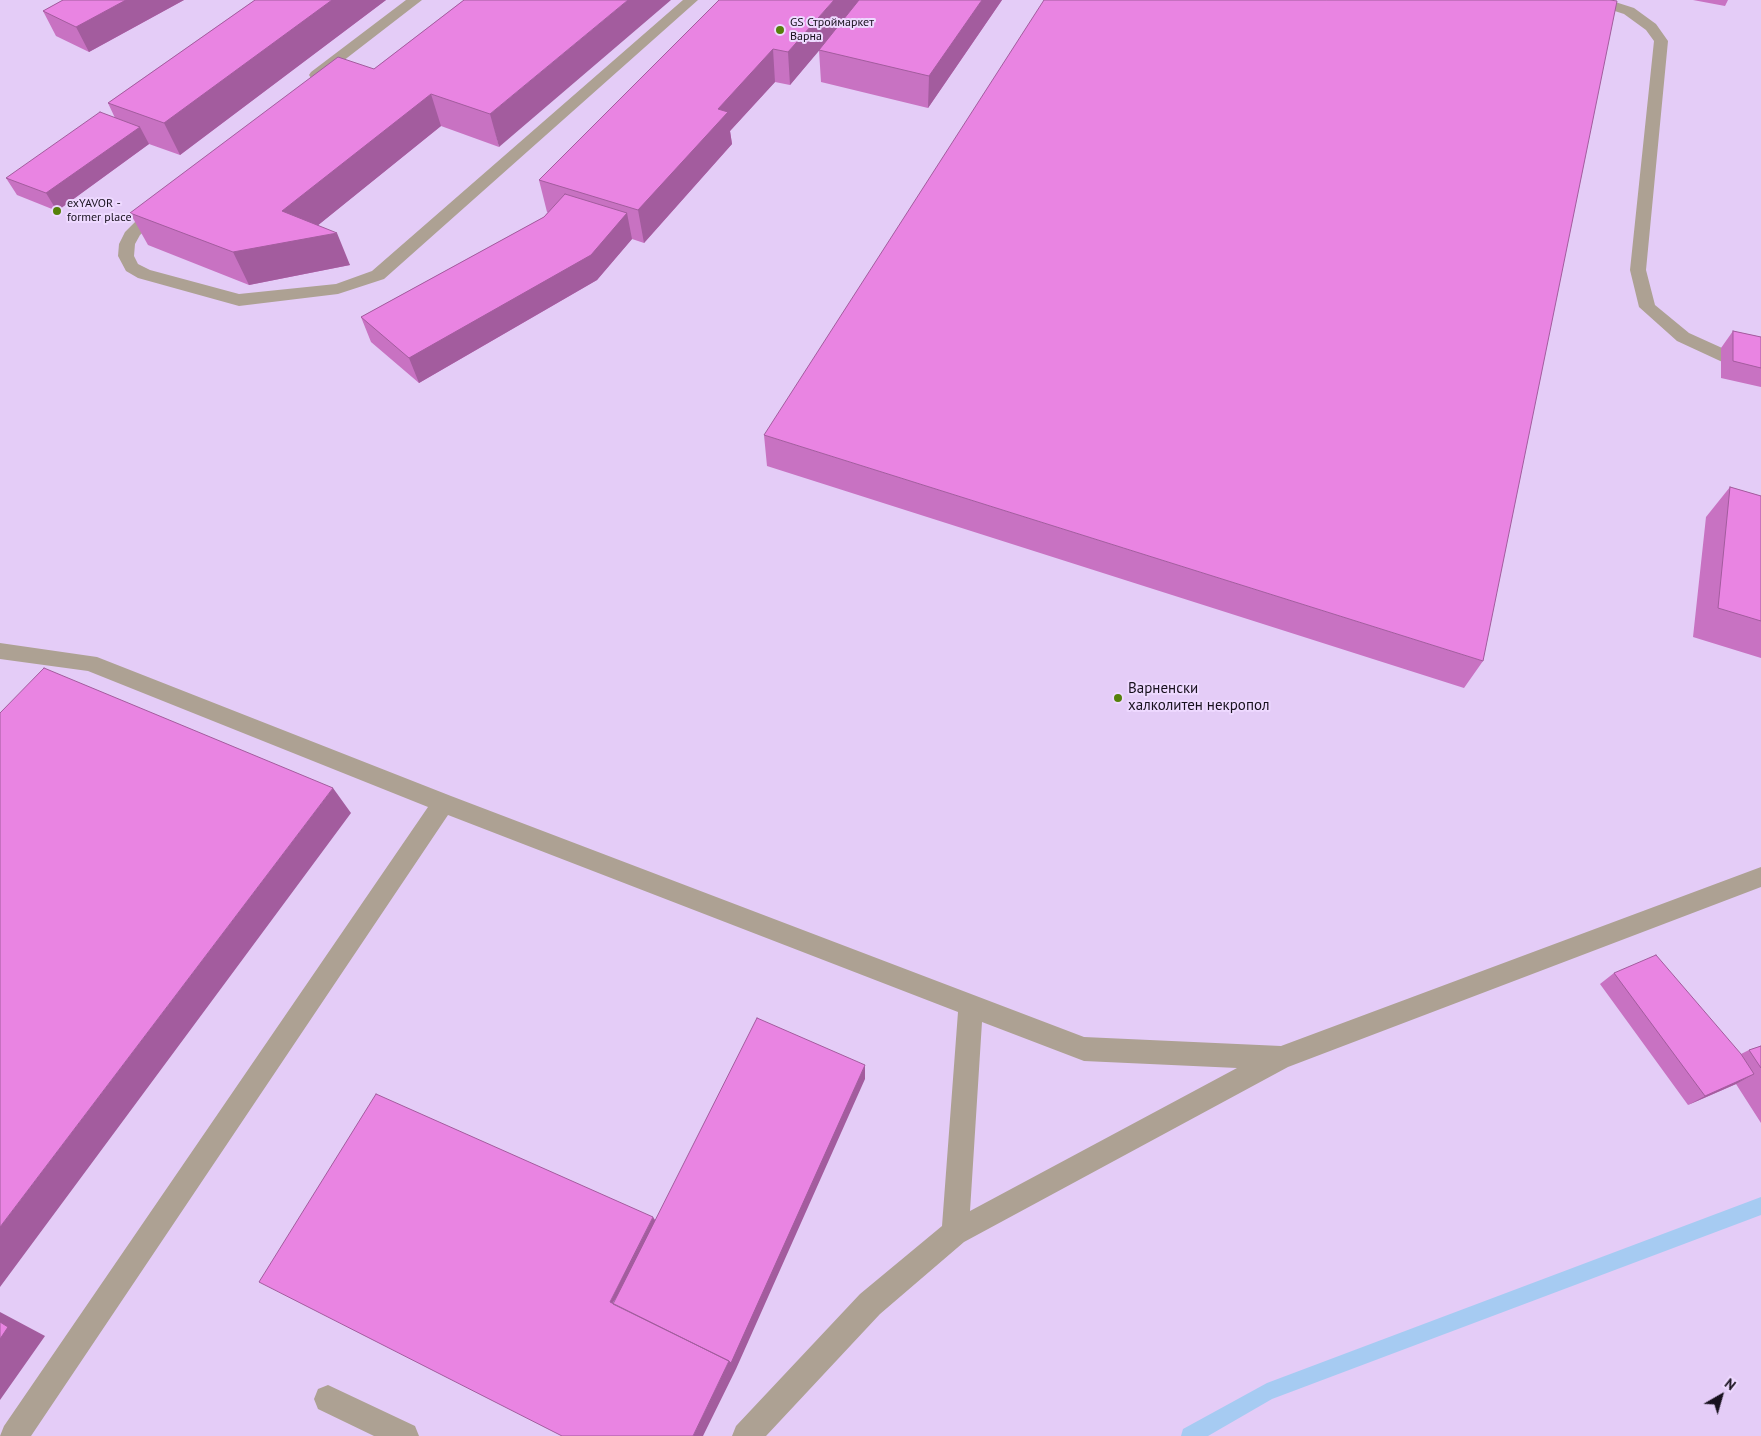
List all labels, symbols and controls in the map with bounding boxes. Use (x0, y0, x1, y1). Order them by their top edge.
place label: GS Строймаркет Варна (790, 16, 874, 44)
marker: GS Строймаркет Варна (774, 24, 786, 36)
place label: exYAVOR - former place (67, 197, 132, 225)
marker: exYAVOR - former place (51, 205, 63, 217)
place label: Варненски халколитен некропол (1128, 680, 1269, 715)
marker: Варненски халколитен некропол (1112, 692, 1124, 704)
north arrow (1696, 1371, 1746, 1421)
text: N (1721, 1374, 1739, 1394)

